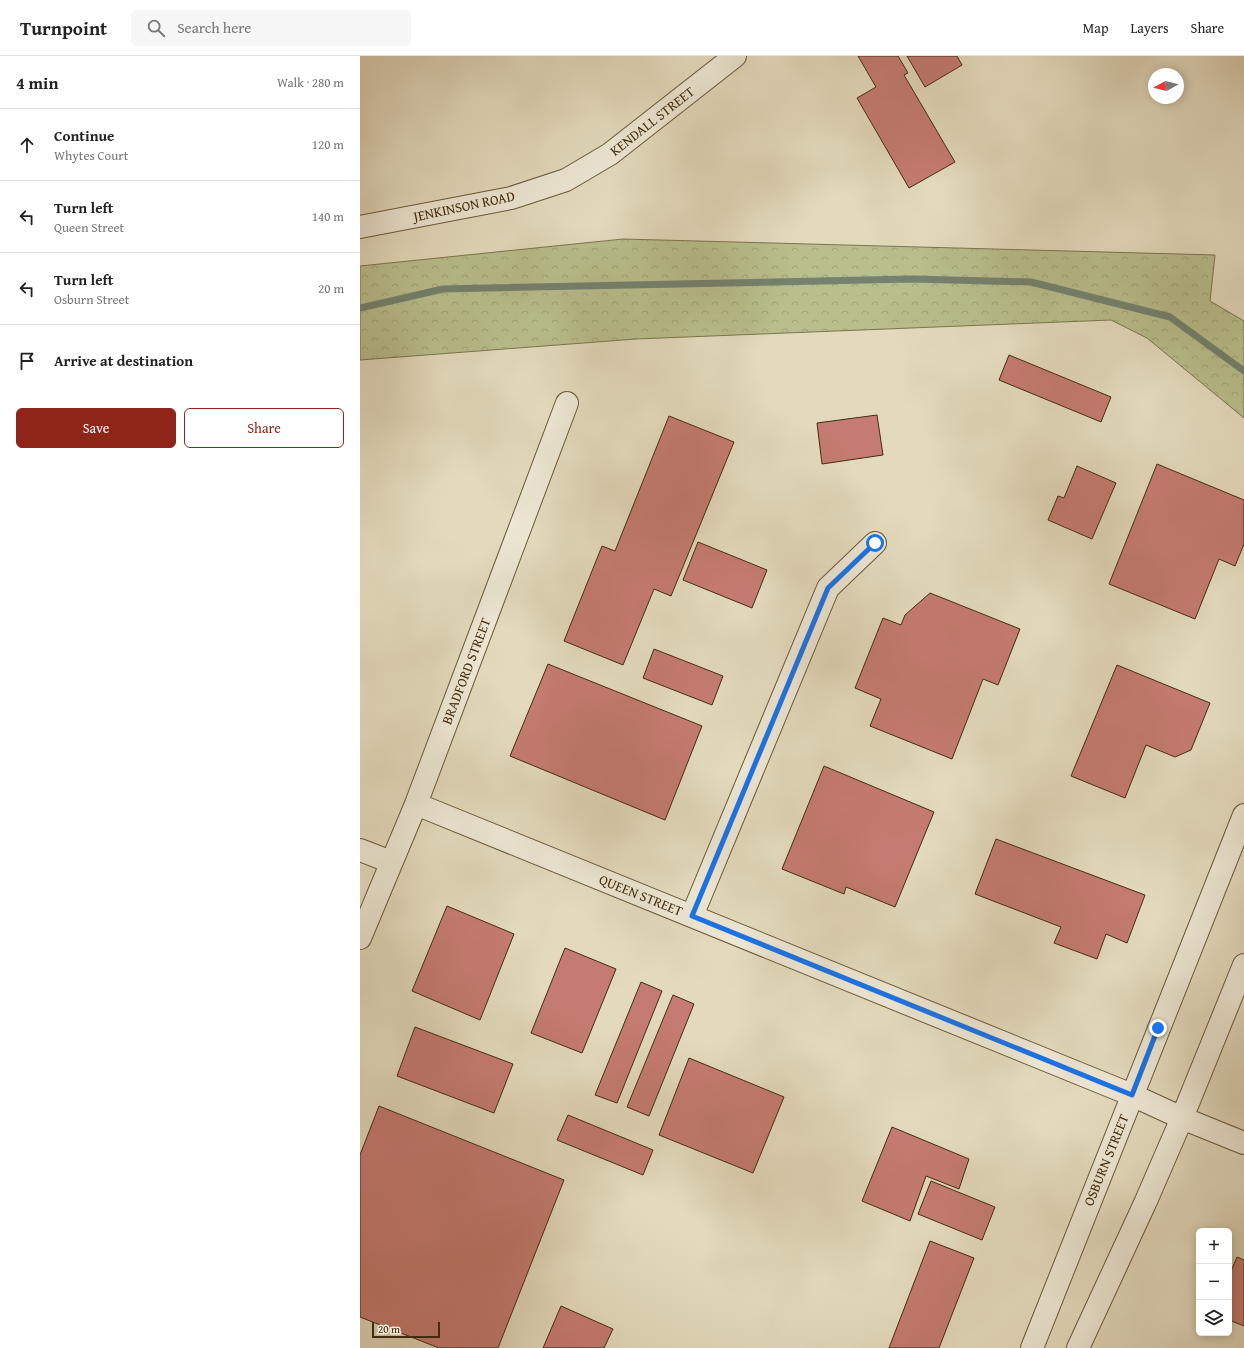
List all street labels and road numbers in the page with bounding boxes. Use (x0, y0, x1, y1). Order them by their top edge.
street label: KENDALL STREET (605, 81, 699, 160)
street label: JENKINSON ROAD (410, 185, 517, 227)
street label: BRADFORD STREET (436, 615, 496, 727)
street label: QUEEN STREET (596, 869, 686, 921)
street label: OSBURN STREET (1078, 1111, 1134, 1209)

